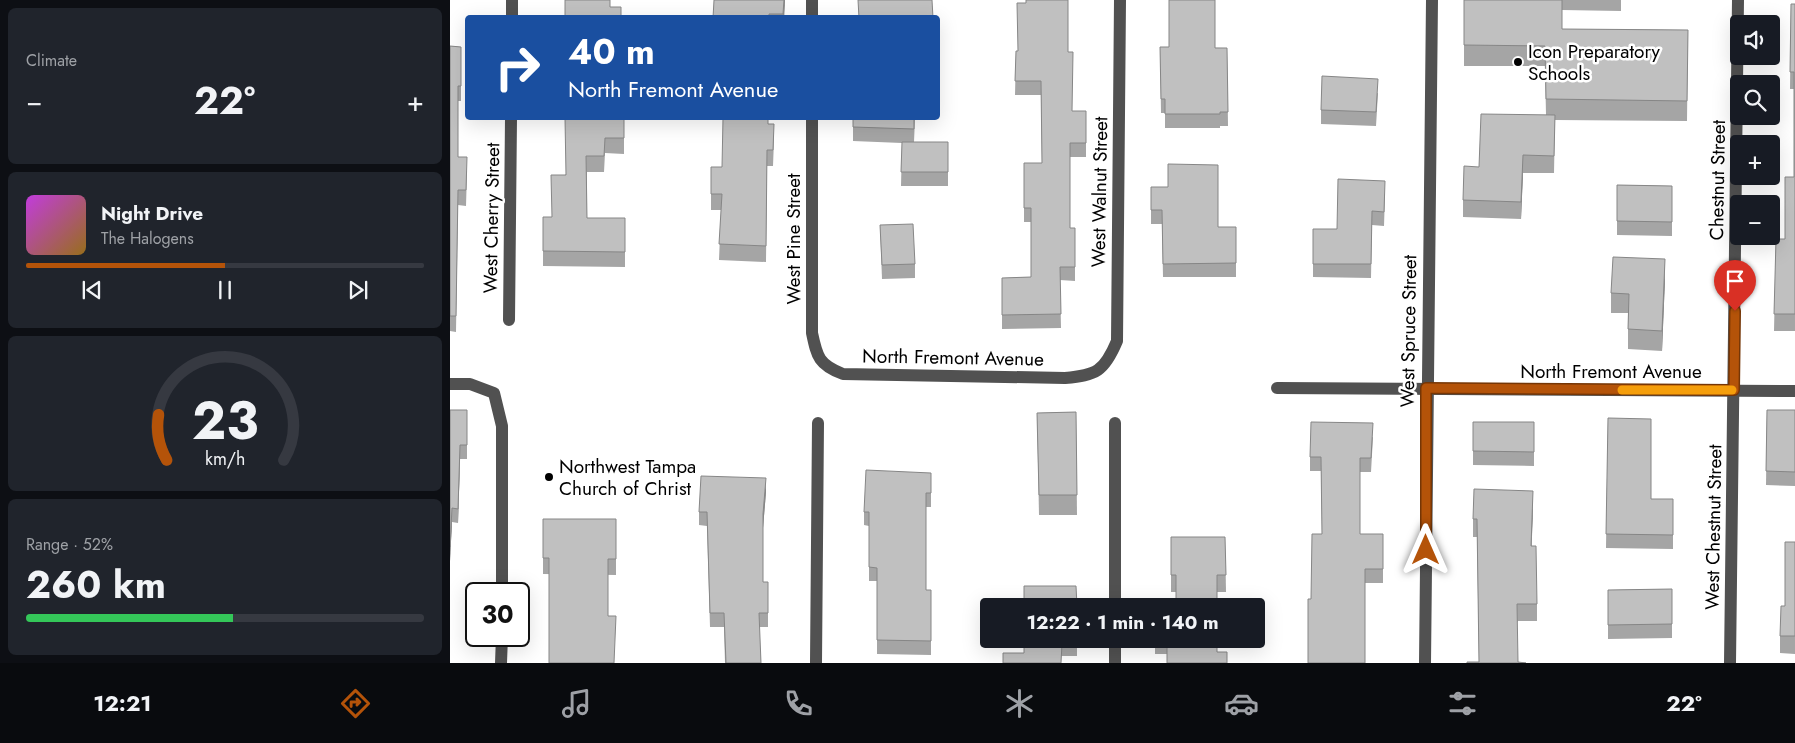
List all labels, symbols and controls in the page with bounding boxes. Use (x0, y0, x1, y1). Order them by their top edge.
map controls (1730, 15, 1780, 245)
button: sound (1730, 15, 1780, 65)
text: 40 m (568, 27, 655, 77)
icon: right (485, 35, 550, 100)
place label: Icon Preparatory Schools (1528, 38, 1660, 87)
text: Climate (26, 49, 77, 72)
marker: Icon Preparatory Schools (1512, 56, 1524, 68)
text: 22° (194, 73, 255, 128)
text: North Fremont Avenue (568, 73, 778, 105)
button: search (1730, 75, 1780, 125)
text: − (26, 81, 43, 122)
text: + (407, 81, 424, 122)
street label: West Walnut Street (1085, 116, 1114, 268)
street label: Chestnut Street (1703, 119, 1732, 241)
button: + (1730, 135, 1780, 185)
street label: West Cherry Street (477, 142, 506, 294)
street label: West Pine Street (780, 173, 807, 305)
button: − (1730, 195, 1780, 245)
text: Night Drive (101, 200, 203, 227)
text: The Halogens (101, 227, 194, 250)
street label: West Spruce Street (1394, 254, 1423, 408)
pin (1714, 260, 1756, 311)
icon: arrive (1721, 267, 1749, 295)
icon: previous (78, 276, 106, 304)
icon: pause (211, 276, 239, 304)
icon: next (344, 276, 372, 304)
street label: North Fremont Avenue (862, 342, 1044, 373)
street label: North Fremont Avenue (1520, 358, 1702, 385)
text: 23 (192, 383, 258, 459)
street label: West Chestnut Street (1699, 444, 1728, 610)
text: km/h (205, 446, 245, 472)
place label: Northwest Tampa Church of Christ (559, 453, 696, 502)
marker: Northwest Tampa Church of Christ (543, 471, 555, 483)
position arrow (1399, 523, 1451, 575)
text: Range · 52% (26, 533, 113, 556)
text: 260 km (26, 557, 166, 612)
speed limit sign: 30 (465, 582, 530, 647)
text: 12:22 · 1 min · 140 m (1026, 609, 1219, 636)
icon: directions (338, 686, 373, 721)
icon: music (559, 686, 594, 721)
icon: phone (781, 686, 816, 721)
icon: climate (1002, 686, 1037, 721)
icon: car (1224, 686, 1259, 721)
icon: filters (1445, 686, 1480, 721)
text: 12:21 (93, 687, 152, 719)
text: 22° (1666, 687, 1702, 719)

